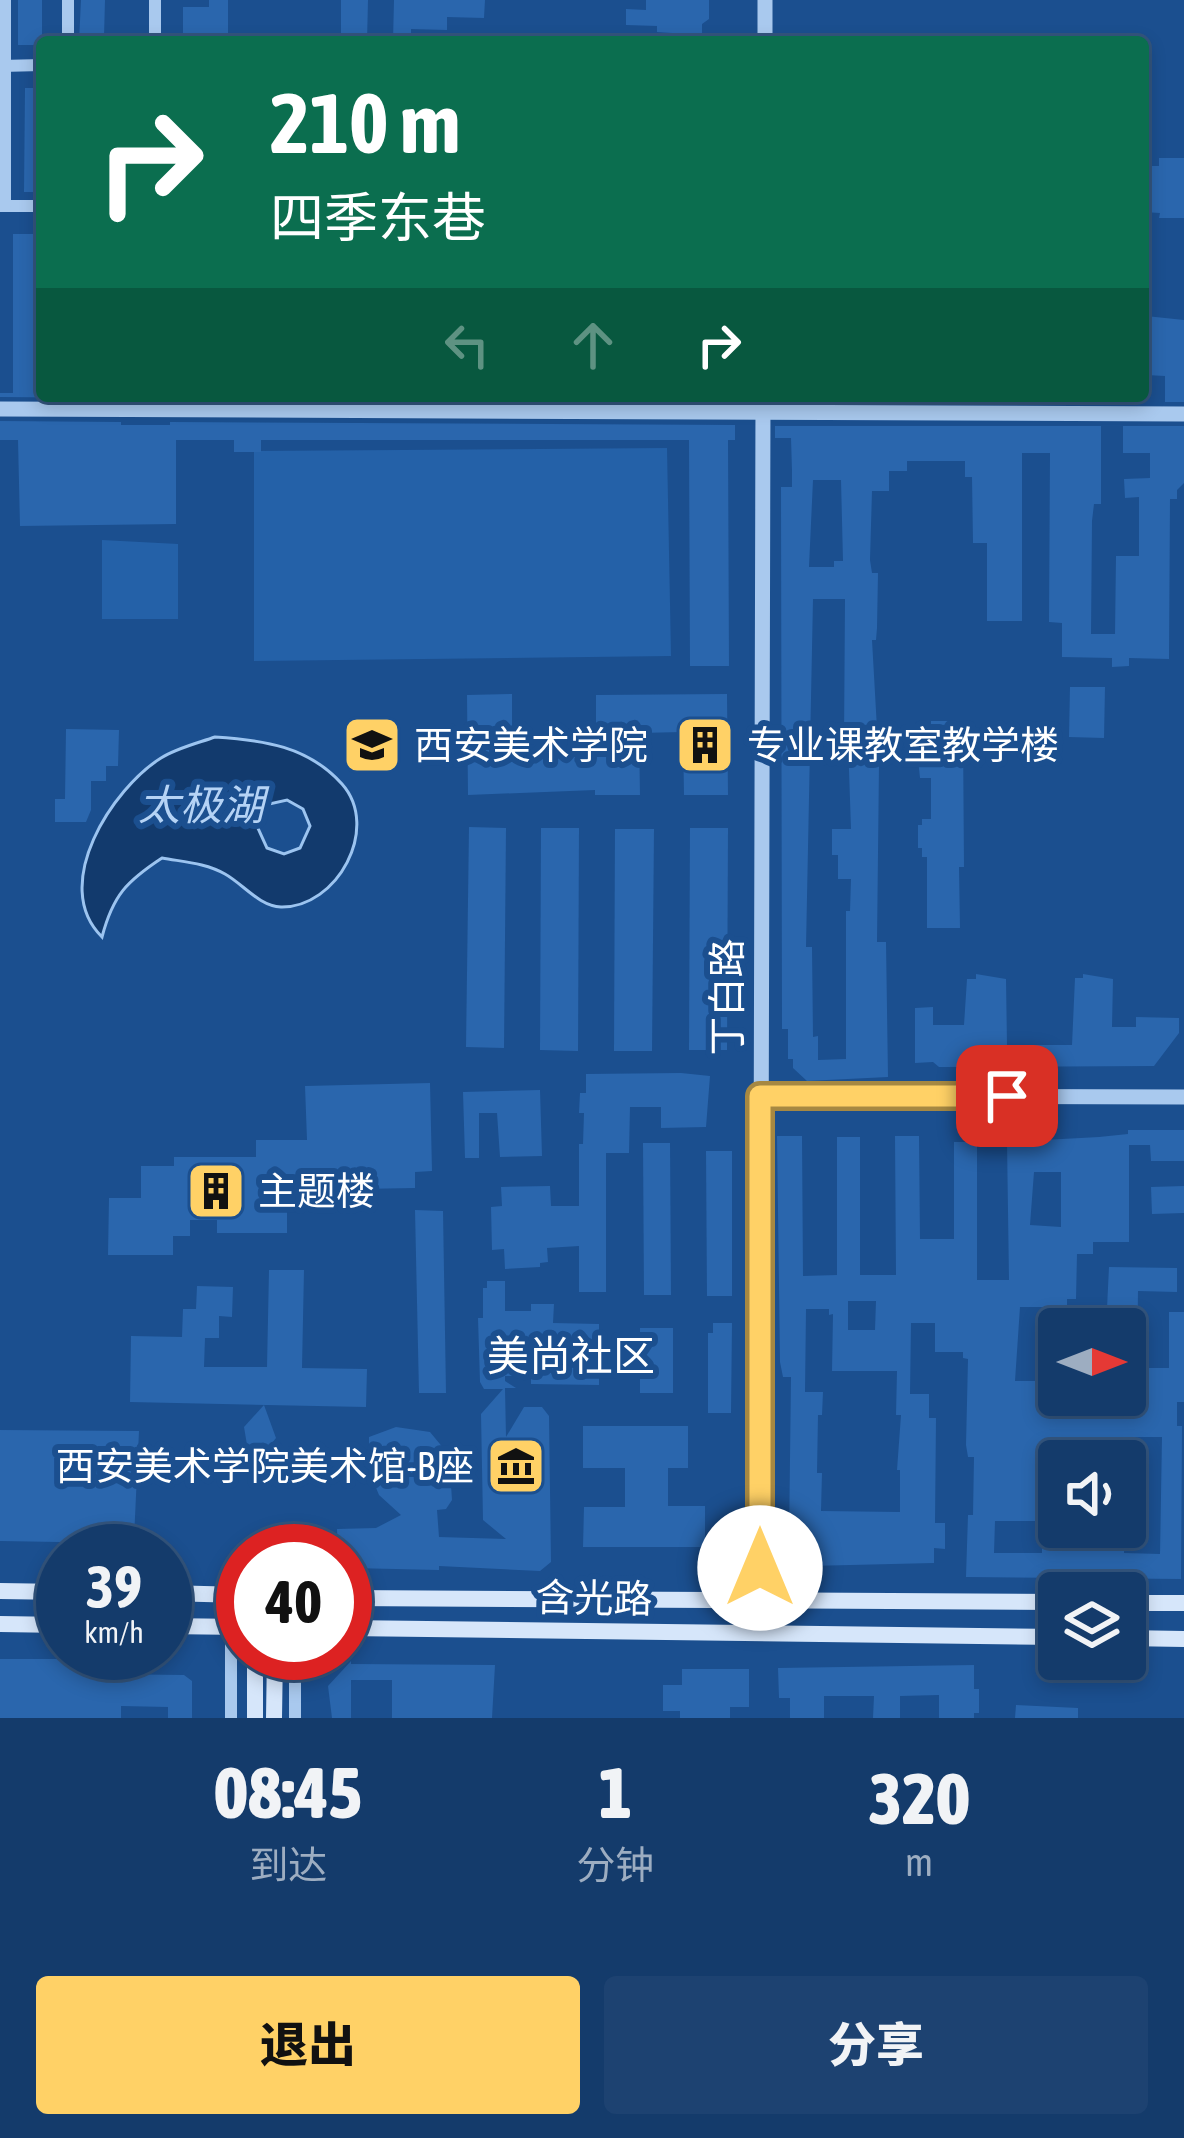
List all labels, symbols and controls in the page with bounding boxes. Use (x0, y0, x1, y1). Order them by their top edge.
text: 210 m (270, 75, 460, 171)
icon: right (72, 84, 228, 240)
text: 四季东巷 (270, 187, 486, 248)
icon: left (434, 312, 500, 378)
icon: ahead (560, 312, 626, 378)
icon: right (686, 312, 752, 378)
school or university icon: 西安美术学院 (341, 714, 403, 776)
building icon: 专业课教室教学楼 (674, 714, 736, 776)
place label: 西安美术学院 (414, 723, 648, 767)
place label: 专业课教室教学楼 (747, 723, 1059, 767)
water label: 太极湖 (138, 781, 270, 829)
street label: 丁白路 (705, 938, 749, 1056)
pin (956, 1045, 1058, 1147)
icon: arrive (974, 1063, 1040, 1129)
building icon: 主题楼 (185, 1160, 247, 1222)
place label: 主题楼 (258, 1169, 375, 1213)
north arrow (1038, 1308, 1146, 1416)
map controls (1038, 1308, 1146, 1680)
district label: 美尚社区 (487, 1332, 655, 1380)
museum icon: 西安美术学院美术馆-B座 (485, 1435, 547, 1497)
button: sound (1038, 1440, 1146, 1548)
place label: 西安美术学院美术馆-B座 (56, 1444, 474, 1488)
position arrow (697, 1505, 823, 1631)
speed limit sign: 40 (216, 1524, 372, 1680)
text: 39 (86, 1552, 142, 1621)
button: layers (1038, 1572, 1146, 1680)
street label: 含光路 (535, 1575, 653, 1621)
text: km/h (84, 1615, 144, 1649)
text: 08:45 (214, 1751, 362, 1833)
text: 1 (598, 1751, 632, 1833)
text: 320 (868, 1757, 970, 1839)
text: m (905, 1840, 933, 1884)
text: 到达 (249, 1843, 327, 1887)
text: 分钟 (576, 1843, 654, 1887)
button: 退出 (36, 1976, 580, 2114)
button: 分享 (604, 1976, 1148, 2114)

